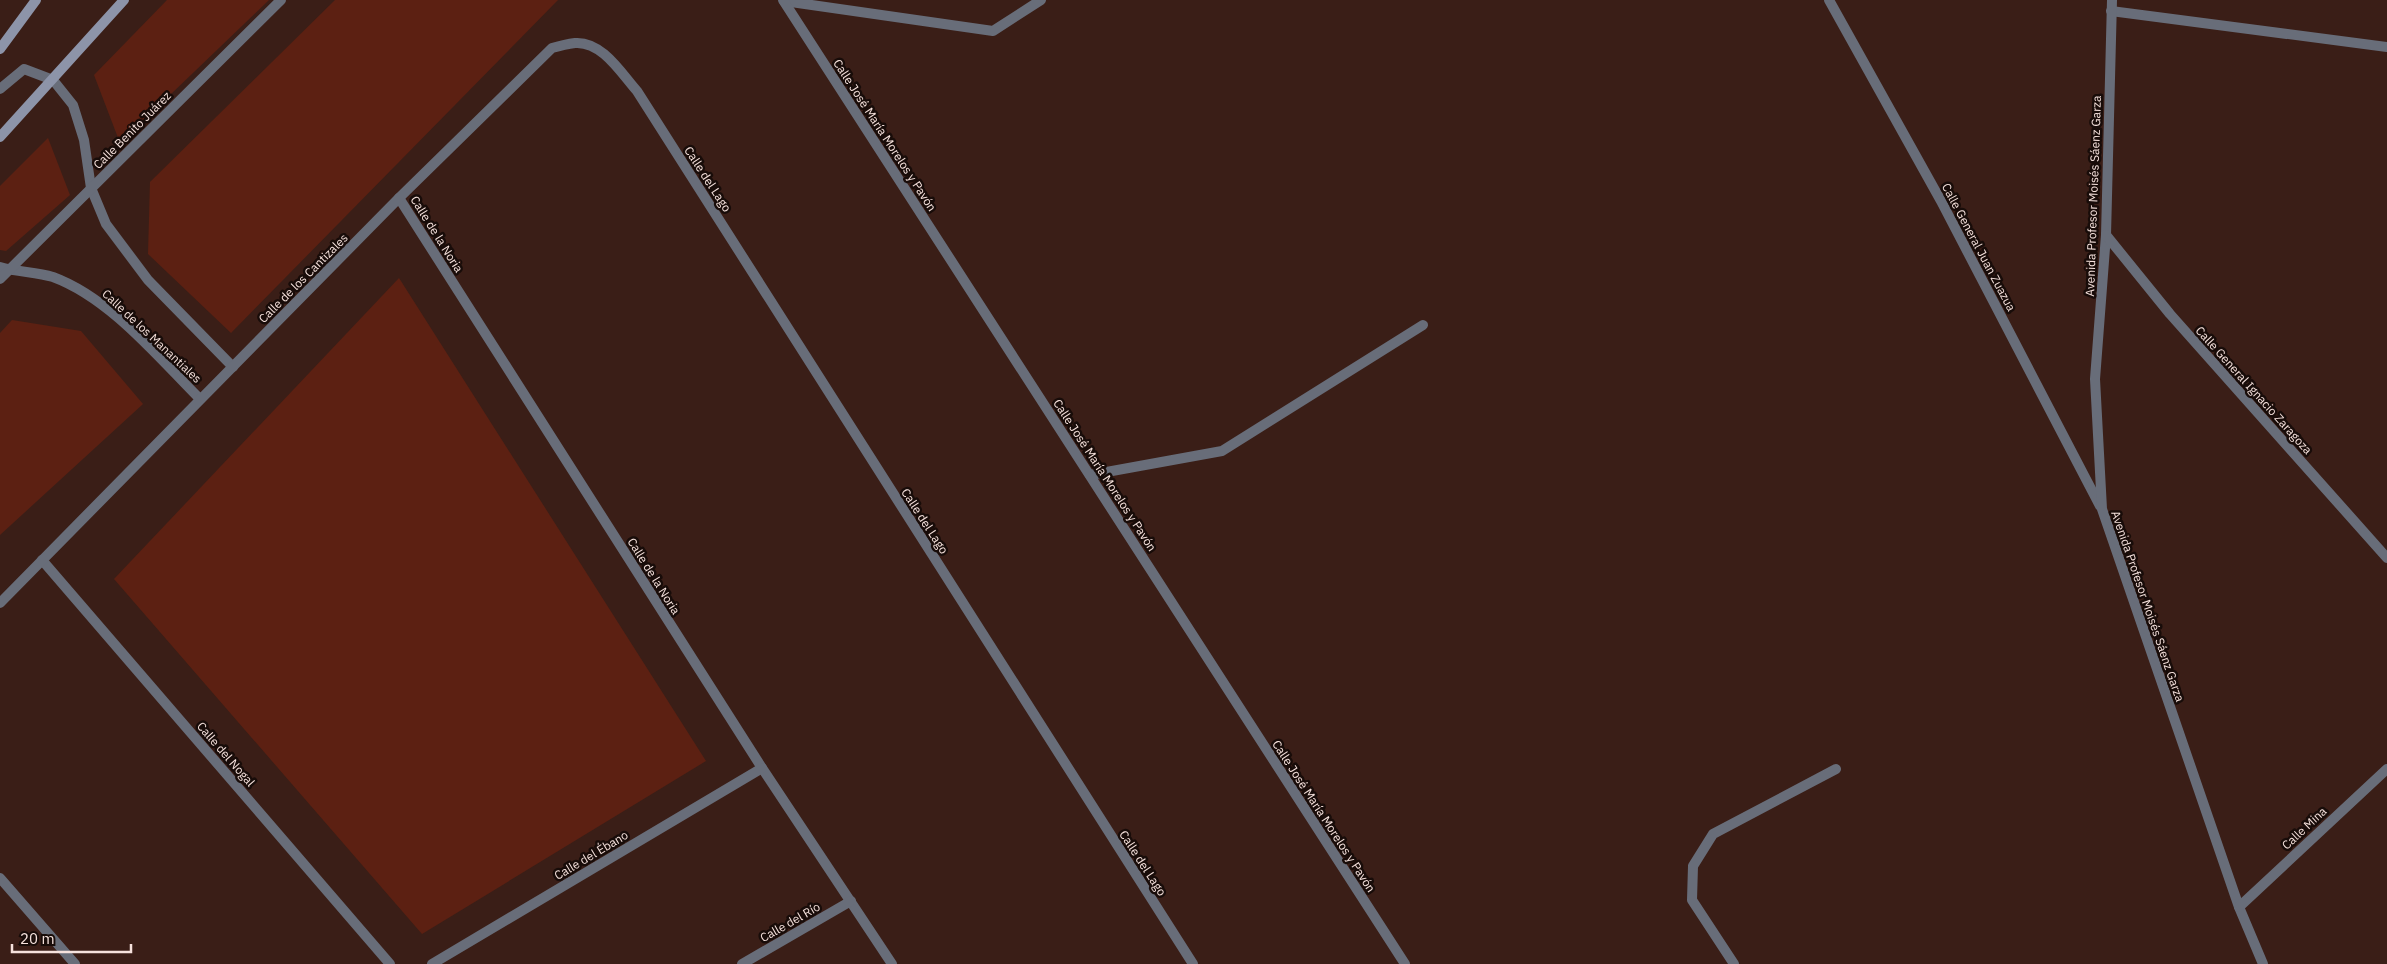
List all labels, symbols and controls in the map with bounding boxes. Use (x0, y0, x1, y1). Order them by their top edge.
street label: Calle José María Morelos y Pavón (830, 56, 940, 214)
street label: Calle Benito Juárez (90, 88, 174, 172)
street label: Avenida Profesor Moisés Sáenz Garza (2082, 95, 2104, 297)
street label: Calle del Lago (681, 144, 735, 215)
street label: Calle General Juan Zuazua (1939, 180, 2019, 314)
street label: Calle de la Noria (407, 193, 467, 276)
street label: Calle de los Cantizales (255, 230, 351, 326)
street label: Calle de los Manantiales (99, 286, 205, 386)
street label: Calle General Ignacio Zaragoza (2193, 323, 2316, 457)
street label: Calle José María Morelos y Pavón (1050, 396, 1160, 554)
street label: Calle del Lago (898, 486, 952, 557)
street label: Avenida Profesor Moisés Sáenz Garza (2108, 508, 2188, 704)
street label: Calle de la Noria (624, 535, 684, 618)
street label: Calle del Nogal (194, 719, 258, 789)
street label: Calle José María Morelos y Pavón (1269, 737, 1379, 895)
street label: Calle Mina (2279, 803, 2330, 852)
street label: Calle del Ébano (551, 827, 631, 883)
street label: Calle del Lago (1116, 828, 1170, 899)
street label: Calle del Río (757, 899, 823, 945)
scale bar (12, 922, 131, 954)
text: 20 m (20, 929, 55, 948)

